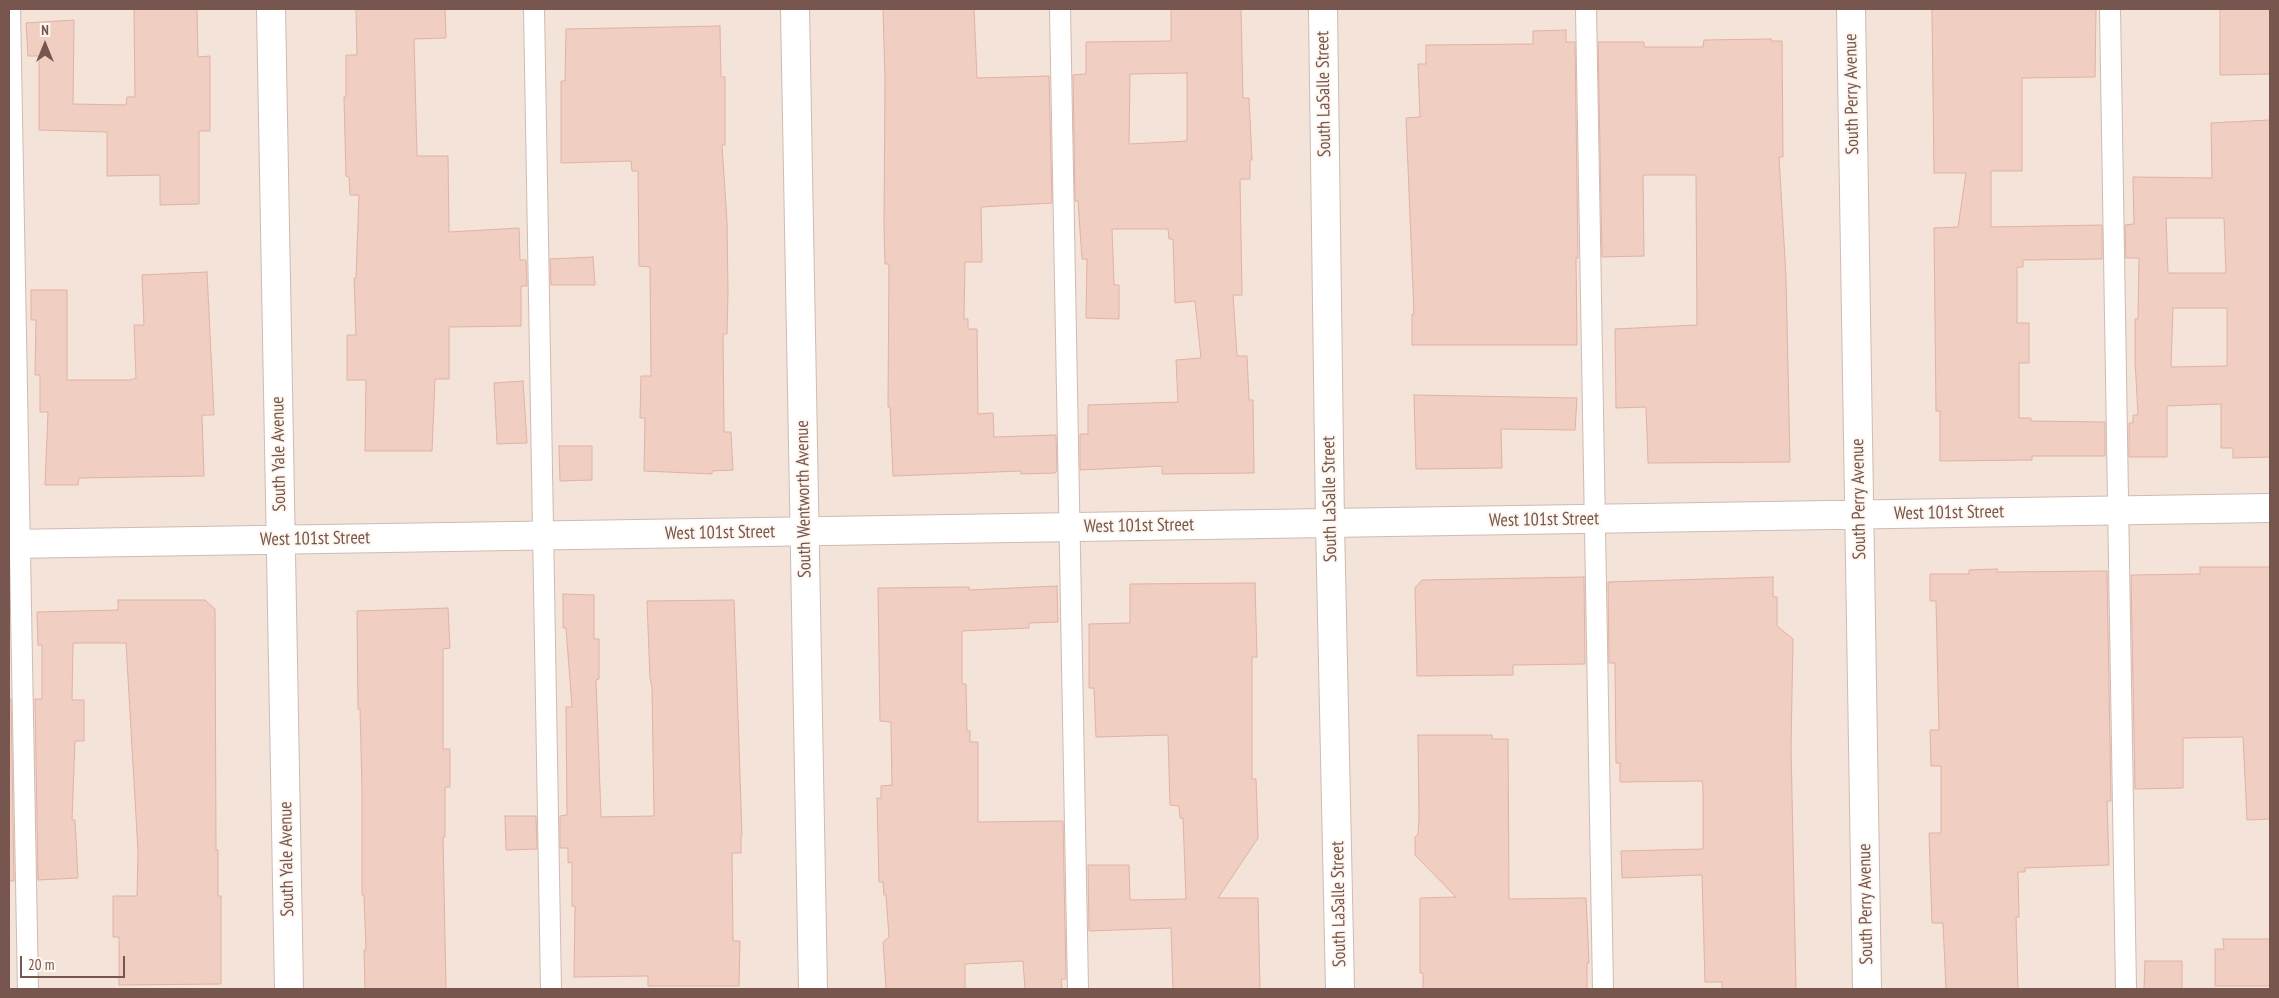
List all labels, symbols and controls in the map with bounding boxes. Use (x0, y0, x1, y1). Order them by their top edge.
north arrow (20, 20, 70, 70)
text: N (41, 21, 49, 39)
street label: South LaSalle Street (1312, 31, 1336, 157)
street label: South Perry Avenue (1840, 33, 1864, 155)
street label: South Yale Avenue (267, 396, 291, 512)
street label: South Wentworth Avenue (792, 420, 816, 578)
street label: South LaSalle Street (1318, 436, 1342, 562)
street label: South Perry Avenue (1847, 438, 1871, 560)
street label: West 101st Street (1894, 501, 2004, 525)
street label: West 101st Street (1489, 508, 1599, 532)
street label: West 101st Street (1084, 514, 1194, 538)
street label: West 101st Street (665, 521, 775, 545)
street label: West 101st Street (260, 527, 370, 551)
street label: South Yale Avenue (275, 801, 299, 917)
street label: South LaSalle Street (1327, 841, 1351, 967)
street label: South Perry Avenue (1854, 843, 1878, 965)
scale bar (22, 946, 128, 978)
text: 20 m (28, 955, 54, 974)

